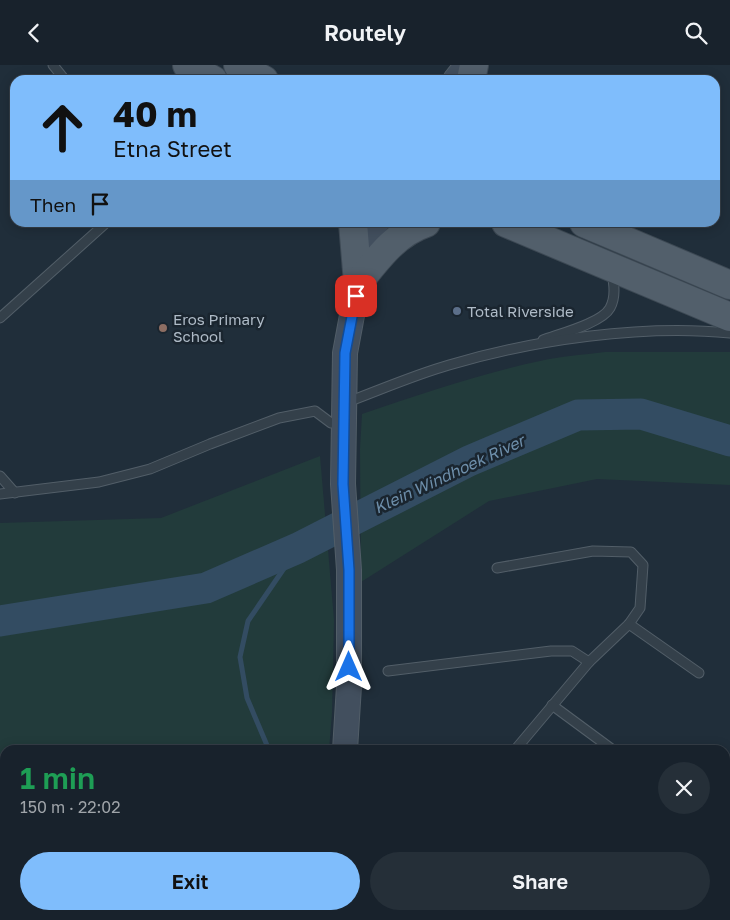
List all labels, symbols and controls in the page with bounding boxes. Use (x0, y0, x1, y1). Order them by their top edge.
icon: back (20, 19, 48, 47)
text: Routely (324, 19, 406, 46)
icon: search (682, 19, 710, 47)
text: 40 m (113, 93, 197, 135)
icon: ahead (30, 95, 95, 160)
text: Etna Street (113, 135, 232, 162)
icon: arrive (86, 190, 114, 218)
text: Then (30, 193, 76, 216)
pin (335, 275, 377, 317)
icon: arrive (342, 282, 370, 310)
place label: Total Riverside (467, 302, 574, 320)
marker: Total Riverside (451, 305, 463, 317)
place label: Eros Primary School (173, 310, 265, 345)
marker: Eros Primary School (157, 322, 169, 334)
water label: Klein Windhoek River (371, 429, 530, 518)
position arrow (322, 640, 374, 692)
text: 1 min (20, 760, 95, 796)
button: close (658, 762, 710, 814)
text: 150 m · 22:02 (20, 797, 120, 817)
button: Exit (20, 852, 360, 910)
button: Share (370, 852, 710, 910)

